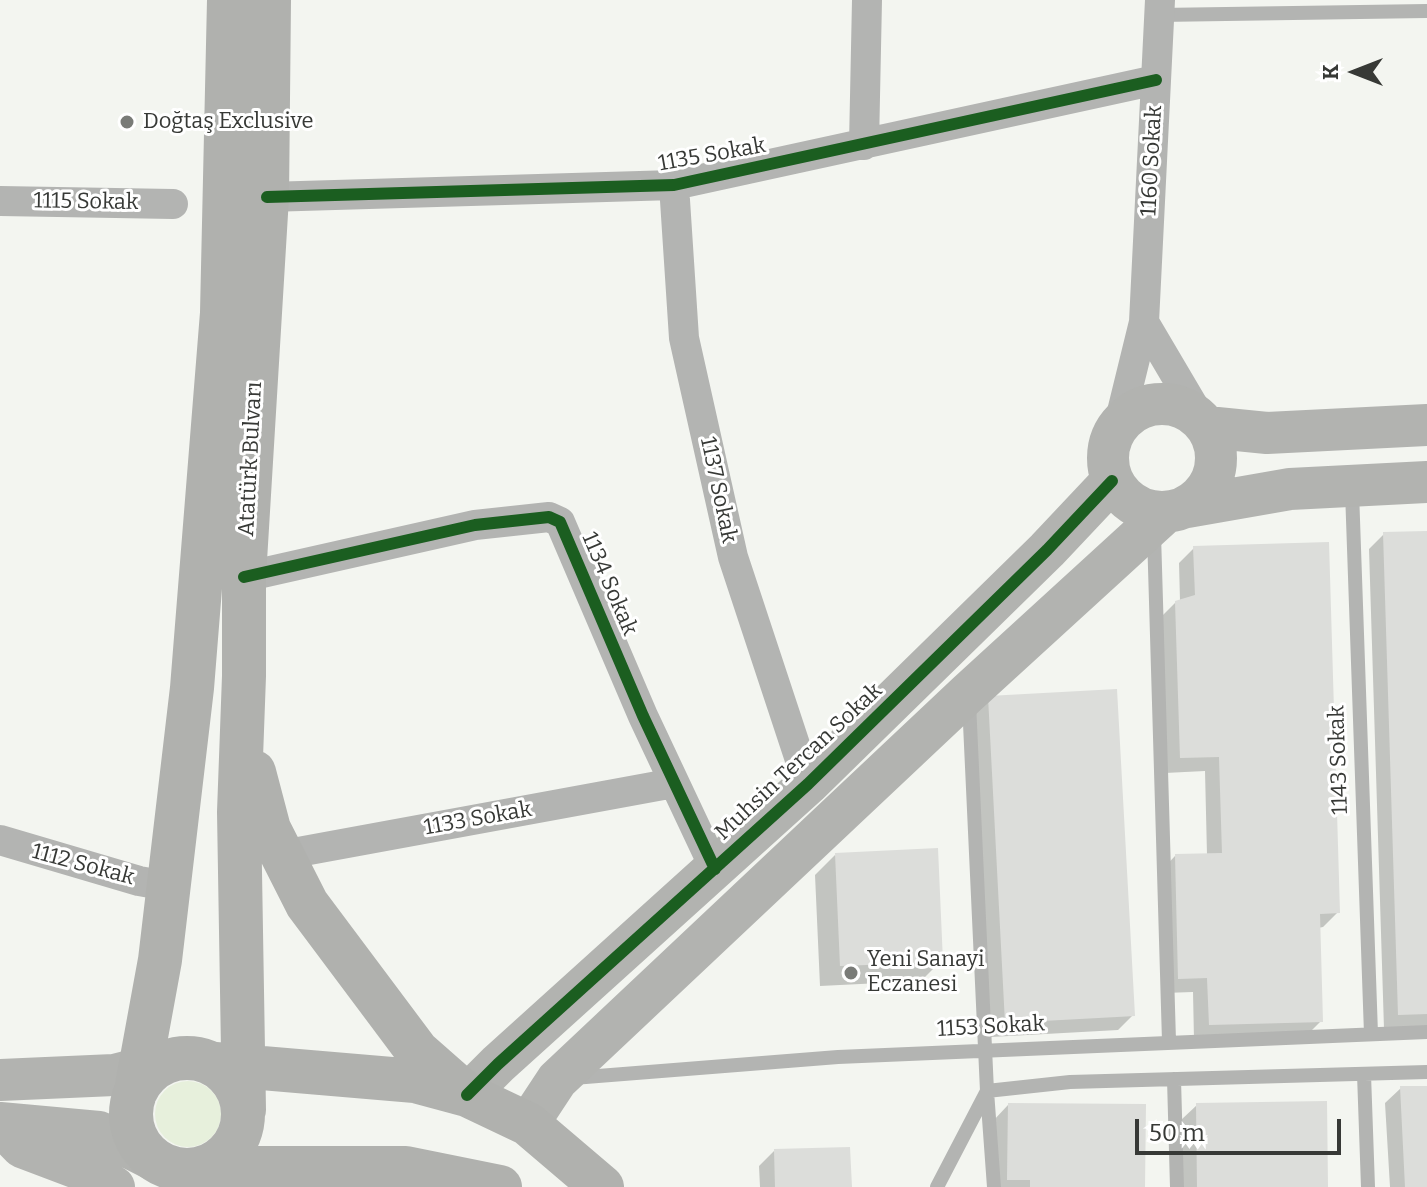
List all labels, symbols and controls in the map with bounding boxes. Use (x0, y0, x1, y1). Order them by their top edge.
north arrow (1315, 32, 1395, 112)
text: K (1317, 64, 1344, 80)
street label: 1160 Sokak (1136, 105, 1168, 217)
place label: Doğtaş Exclusive (143, 109, 314, 135)
marker: Doğtaş Exclusive (118, 113, 136, 131)
street label: 1135 Sokak (656, 133, 768, 177)
street label: 1115 Sokak (33, 188, 139, 216)
street label: Atatürk Bulvarı (234, 381, 268, 537)
street label: 1137 Sokak (694, 435, 742, 545)
street label: 1134 Sokak (575, 528, 643, 640)
street label: Muhsin Tercan Sokak (710, 678, 888, 846)
street label: 1143 Sokak (1324, 705, 1354, 815)
street label: 1133 Sokak (422, 797, 534, 841)
street label: 1112 Sokak (29, 839, 137, 891)
place label: Yeni Sanayi Eczanesi (867, 947, 984, 998)
marker: Yeni Sanayi Eczanesi (842, 964, 860, 982)
street label: 1153 Sokak (936, 1011, 1046, 1043)
scale bar (1139, 1103, 1345, 1153)
text: 50 m (1149, 1119, 1205, 1147)

